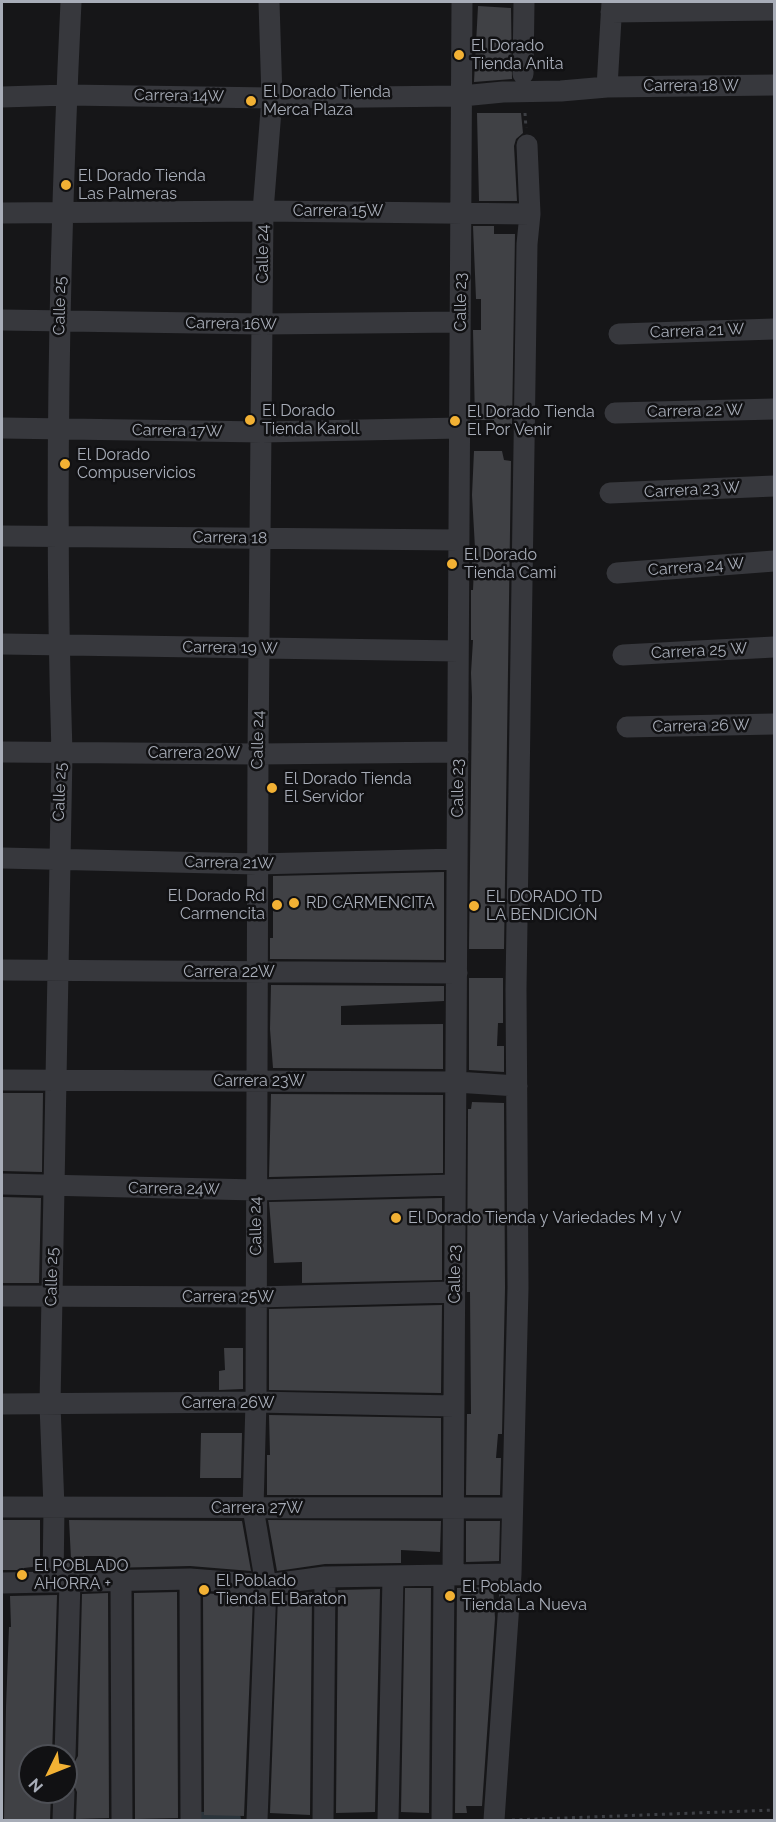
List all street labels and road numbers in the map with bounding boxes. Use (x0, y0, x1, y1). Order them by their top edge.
street label: Carrera 18 W (643, 76, 739, 96)
street label: Carrera 14W (134, 86, 224, 106)
street label: Carrera 15W (293, 201, 383, 221)
street label: Calle 24 (253, 225, 273, 283)
street label: Calle 23 (451, 273, 471, 331)
street label: Calle 25 (50, 276, 70, 336)
street label: Carrera 16W (185, 314, 277, 334)
street label: Carrera 21 W (649, 320, 745, 342)
street label: Carrera 22 W (647, 401, 743, 421)
street label: Carrera 17W (132, 421, 222, 441)
street label: Carrera 23 W (643, 478, 741, 502)
street label: Carrera 18 (192, 528, 268, 548)
street label: Carrera 24 W (647, 554, 745, 580)
street label: Carrera 19 W (182, 638, 278, 658)
street label: Carrera 25 W (650, 639, 748, 663)
street label: Calle 24 (248, 710, 268, 770)
street label: Carrera 26 W (652, 716, 750, 736)
street label: Carrera 20W (148, 743, 240, 763)
street label: Calle 23 (448, 759, 468, 817)
street label: Calle 25 (49, 762, 71, 822)
street label: Carrera 21W (184, 853, 274, 873)
street label: Carrera 22W (183, 962, 275, 982)
street label: Carrera 23W (213, 1071, 305, 1091)
street label: Carrera 24W (128, 1179, 220, 1199)
street label: Calle 24 (246, 1196, 266, 1256)
street label: Calle 23 (445, 1245, 465, 1303)
street label: Calle 25 (42, 1247, 62, 1307)
street label: Carrera 25W (182, 1287, 274, 1307)
street label: Carrera 26W (182, 1393, 274, 1413)
street label: Carrera 27W (211, 1498, 303, 1518)

